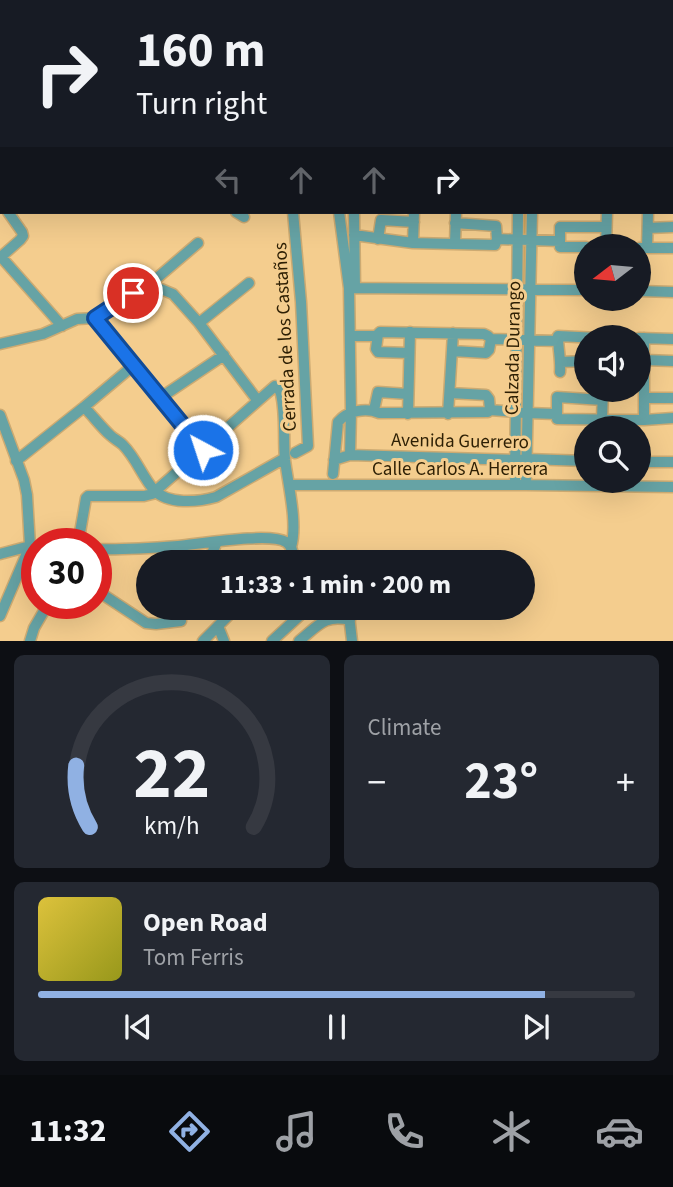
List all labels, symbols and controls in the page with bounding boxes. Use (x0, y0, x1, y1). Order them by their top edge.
text: 160 m (136, 16, 265, 86)
icon: right (21, 28, 112, 119)
text: Turn right (136, 81, 267, 127)
icon: left (209, 161, 247, 199)
icon: ahead (282, 161, 320, 199)
icon: ahead (355, 161, 393, 199)
icon: right (428, 161, 466, 199)
north arrow (574, 234, 651, 312)
map controls (574, 234, 651, 493)
street label: Cerrada de los Castaños (267, 242, 304, 432)
pin (103, 263, 163, 323)
icon: arrive (114, 274, 152, 312)
street label: Calzada Durango (499, 281, 528, 415)
button: sound (574, 325, 651, 402)
position arrow (166, 413, 240, 487)
button: search (574, 416, 651, 493)
street label: Avenida Guerrero (391, 427, 529, 456)
street label: Calle Carlos A. Herrera (372, 456, 548, 483)
speed limit sign: 30 (21, 528, 112, 619)
text: 11:33 · 1 min · 200 m (220, 566, 451, 603)
text: Climate (368, 711, 441, 744)
text: 22 (133, 723, 210, 827)
text: 23° (464, 745, 538, 819)
text: − (368, 756, 386, 810)
text: + (616, 756, 635, 810)
text: km/h (144, 808, 200, 844)
text: Open Road (143, 904, 268, 941)
text: Tom Ferris (143, 941, 244, 974)
icon: previous (119, 1008, 157, 1046)
icon: pause (318, 1008, 356, 1046)
icon: next (517, 1008, 555, 1046)
icon: directions (165, 1107, 214, 1156)
icon: music (272, 1107, 321, 1156)
icon: phone (380, 1107, 429, 1156)
icon: climate (487, 1107, 536, 1156)
icon: car (595, 1107, 644, 1156)
text: 11:32 (29, 1108, 106, 1154)

